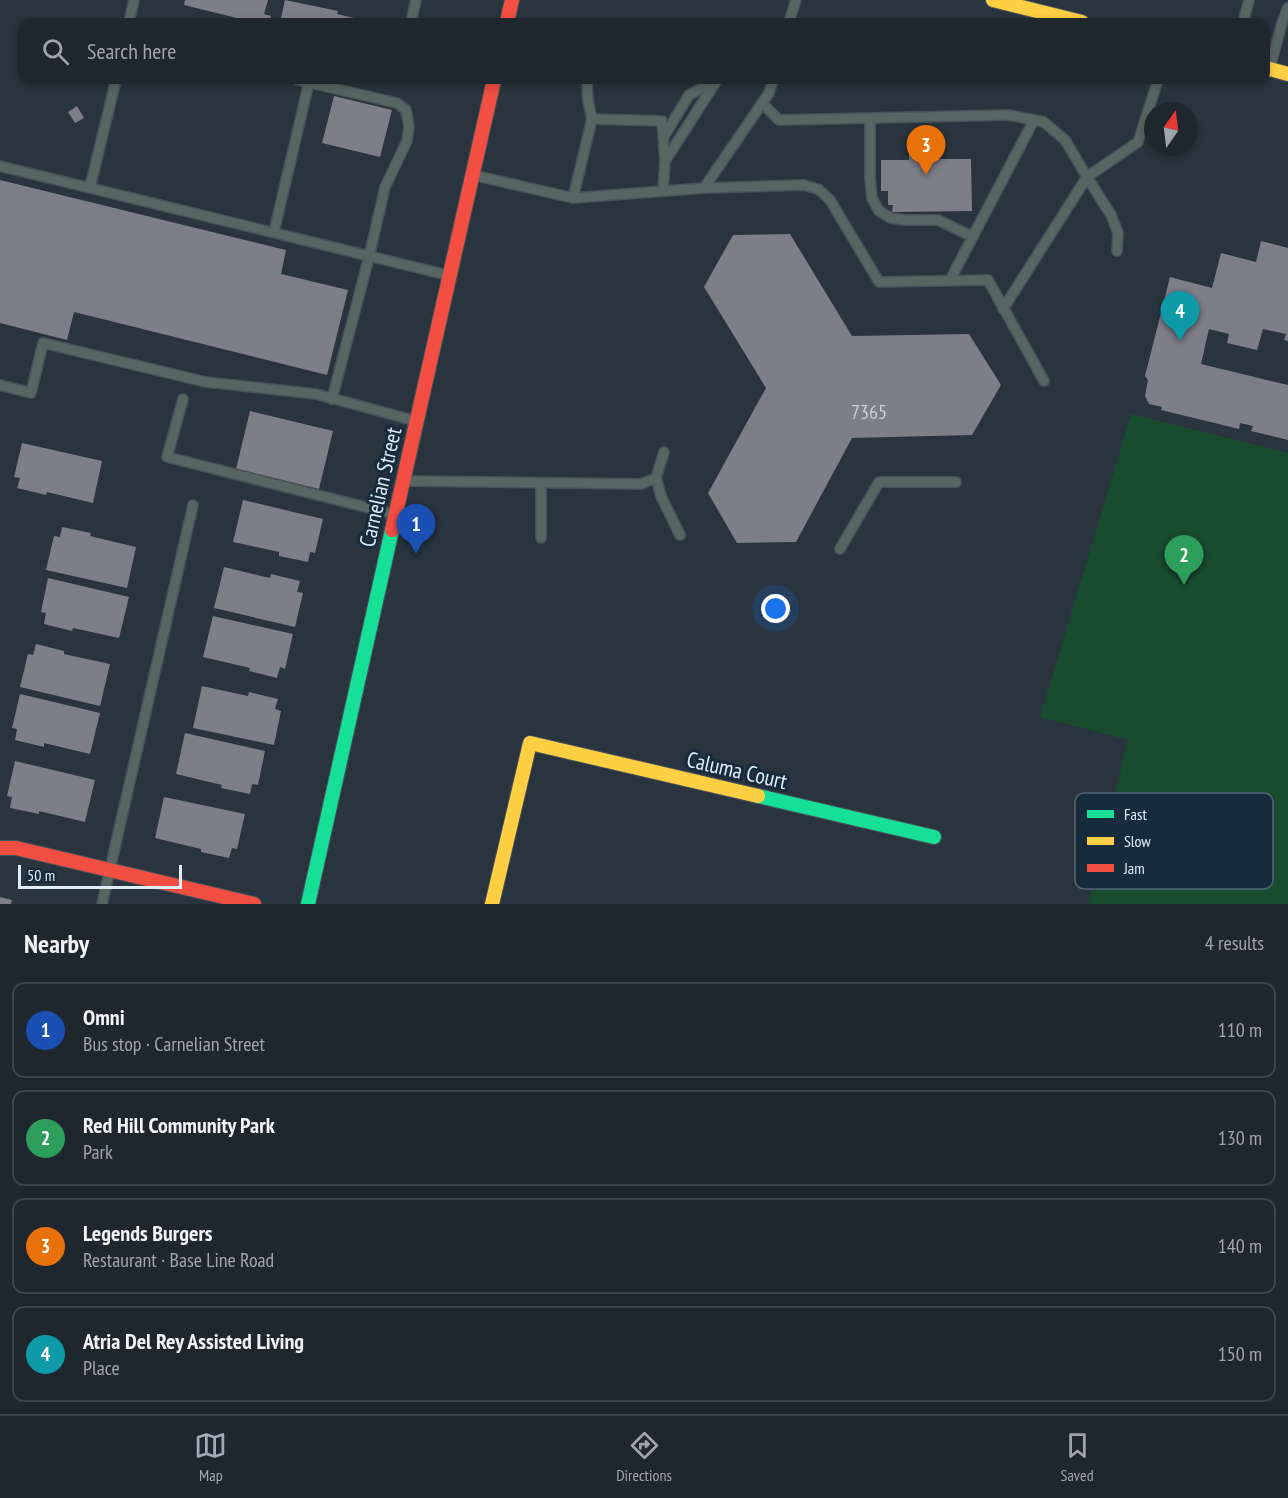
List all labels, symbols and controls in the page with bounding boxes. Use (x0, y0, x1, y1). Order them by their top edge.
search box (18, 18, 1270, 84)
icon: search (39, 35, 72, 68)
text: Search here (87, 37, 176, 65)
north arrow (1144, 102, 1198, 156)
pin: 3 (906, 126, 946, 175)
pin: 4 (1160, 292, 1200, 341)
house number: 7365 (851, 399, 887, 425)
street label: Carnelian Street (353, 424, 407, 550)
pin: 1 (396, 504, 436, 554)
pin: 2 (1164, 536, 1204, 585)
your location (761, 594, 790, 623)
street label: Caluma Court (684, 745, 790, 795)
legend (1075, 793, 1273, 889)
text: Fast (1124, 804, 1147, 824)
text: Slow (1124, 831, 1151, 851)
text: Jam (1123, 858, 1145, 878)
scale bar (18, 862, 182, 890)
text: 50 m (27, 865, 55, 885)
text: Nearby (24, 927, 89, 960)
text: 4 results (1205, 930, 1264, 956)
text: Omni (83, 1003, 125, 1031)
text: 1 (41, 1017, 50, 1043)
text: 110 m (1218, 1017, 1262, 1043)
text: Bus stop · Carnelian Street (83, 1031, 265, 1057)
text: Red Hill Community Park (83, 1111, 275, 1139)
text: 2 (41, 1125, 50, 1151)
text: 130 m (1218, 1125, 1262, 1151)
text: Park (83, 1139, 113, 1165)
text: Legends Burgers (83, 1219, 213, 1247)
text: 3 (41, 1233, 50, 1259)
text: 140 m (1218, 1233, 1262, 1259)
text: Restaurant · Base Line Road (83, 1247, 274, 1273)
text: Atria Del Rey Assisted Living (83, 1327, 304, 1355)
text: 4 (41, 1341, 50, 1367)
text: 150 m (1218, 1341, 1262, 1367)
text: Place (83, 1355, 120, 1381)
tab: Map (194, 1429, 227, 1485)
tab: Directions (616, 1429, 672, 1485)
tab: Saved (1061, 1429, 1094, 1485)

